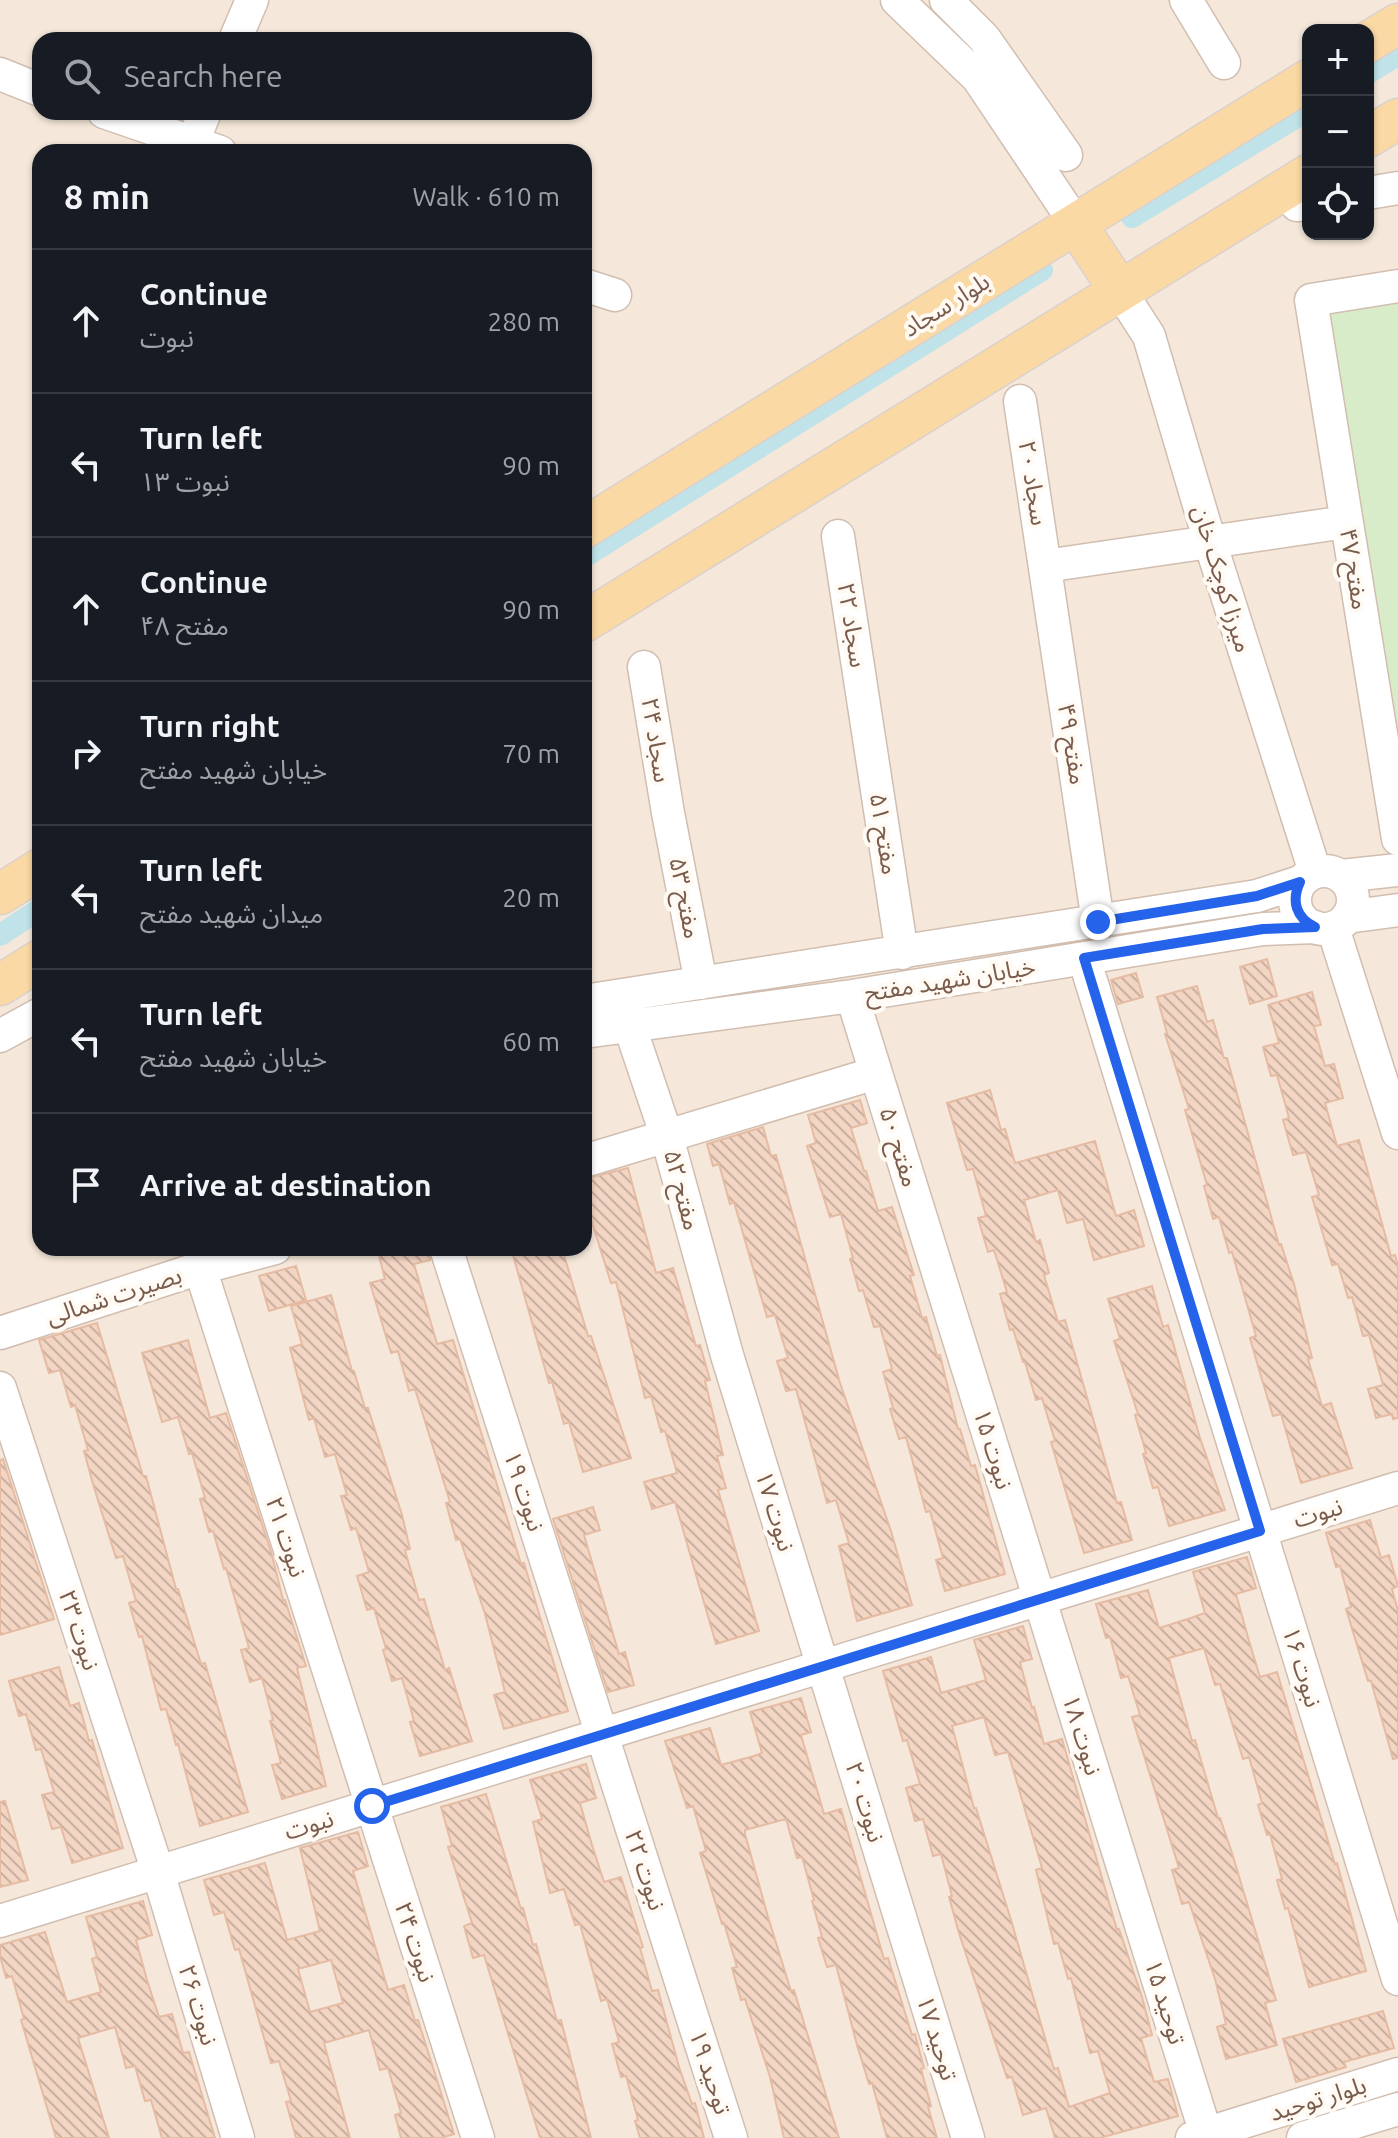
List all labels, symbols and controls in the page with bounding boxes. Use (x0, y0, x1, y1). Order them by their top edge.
map controls (1302, 24, 1374, 240)
button: + (1302, 24, 1374, 96)
search box (32, 32, 592, 120)
icon: search (60, 54, 104, 98)
text: Search here (124, 59, 283, 93)
button: − (1302, 96, 1374, 168)
button: locate (1302, 168, 1374, 240)
text: 8 min (64, 177, 150, 215)
text: Walk · 610 m (412, 182, 560, 211)
street label: بلوار سجاد (897, 267, 995, 343)
text: Continue (140, 277, 268, 311)
icon: ahead (64, 299, 108, 343)
text: 280 m (488, 307, 560, 336)
text: نبوت (140, 323, 194, 352)
text: Turn left (140, 421, 262, 455)
street label: سجاد ۲۰ (1013, 439, 1054, 527)
icon: left (64, 443, 108, 487)
text: 90 m (502, 451, 560, 480)
text: نبوت ۱۳ (140, 467, 230, 496)
street label: میرزا کوچک خان (1185, 502, 1258, 656)
street label: مفتح ۴۷ (1331, 526, 1374, 612)
text: Continue (140, 565, 268, 599)
street label: سجاد ۲۲ (832, 581, 873, 669)
icon: ahead (64, 587, 108, 631)
text: 90 m (502, 595, 560, 624)
text: مفتح ۴۸ (140, 611, 229, 640)
street label: سجاد ۲۴ (636, 696, 677, 784)
street label: مفتح ۴۹ (1049, 701, 1092, 787)
text: Turn right (140, 709, 280, 743)
icon: right (64, 731, 108, 775)
text: 70 m (502, 739, 560, 768)
text: خیابان شهید مفتح (140, 755, 327, 784)
street label: مفتح ۵۱ (861, 791, 904, 877)
text: Turn left (140, 853, 262, 887)
street label: مفتح ۵۳ (660, 855, 707, 941)
icon: left (64, 875, 108, 919)
text: 20 m (502, 883, 560, 912)
text: میدان شهید مفتح (140, 899, 323, 928)
route end (1080, 904, 1116, 940)
street label: خیابان شهید مفتح (863, 953, 1038, 1010)
text: Turn left (140, 997, 262, 1031)
icon: left (64, 1019, 108, 1063)
text: 60 m (502, 1027, 560, 1056)
text: خیابان شهید مفتح (140, 1043, 327, 1072)
street label: مفتح ۵۰ (871, 1104, 924, 1191)
street label: مفتح ۵۲ (655, 1147, 706, 1234)
icon: arrive (64, 1163, 108, 1207)
text: Arrive at destination (140, 1168, 432, 1202)
street label: بصیرت شمالی (43, 1261, 185, 1331)
street label: نبوت ۱۵ (968, 1405, 1018, 1493)
street label: نبوت ۱۹ (498, 1447, 550, 1535)
street label: نبوت ۱۷ (750, 1467, 800, 1555)
street label: نبوت (1290, 1492, 1346, 1534)
street label: نبوت ۲۱ (260, 1493, 312, 1581)
street label: نبوت ۲۳ (53, 1586, 105, 1674)
street label: نبوت ۱۶ (1277, 1623, 1327, 1711)
street label: نبوت ۱۸ (1057, 1691, 1107, 1779)
street label: نبوت ۲۰ (840, 1758, 890, 1846)
route start (354, 1788, 390, 1824)
street label: نبوت (281, 1804, 337, 1846)
street label: نبوت ۲۲ (619, 1826, 671, 1914)
street label: نبوت ۲۴ (389, 1898, 441, 1986)
street label: توحید ۱۵ (1139, 1956, 1191, 2048)
street label: نبوت ۲۶ (173, 1961, 223, 2049)
street label: توحید ۱۷ (911, 1992, 963, 2084)
street label: توحید ۱۹ (683, 2026, 737, 2118)
street label: بلوار توحید (1266, 2071, 1370, 2127)

